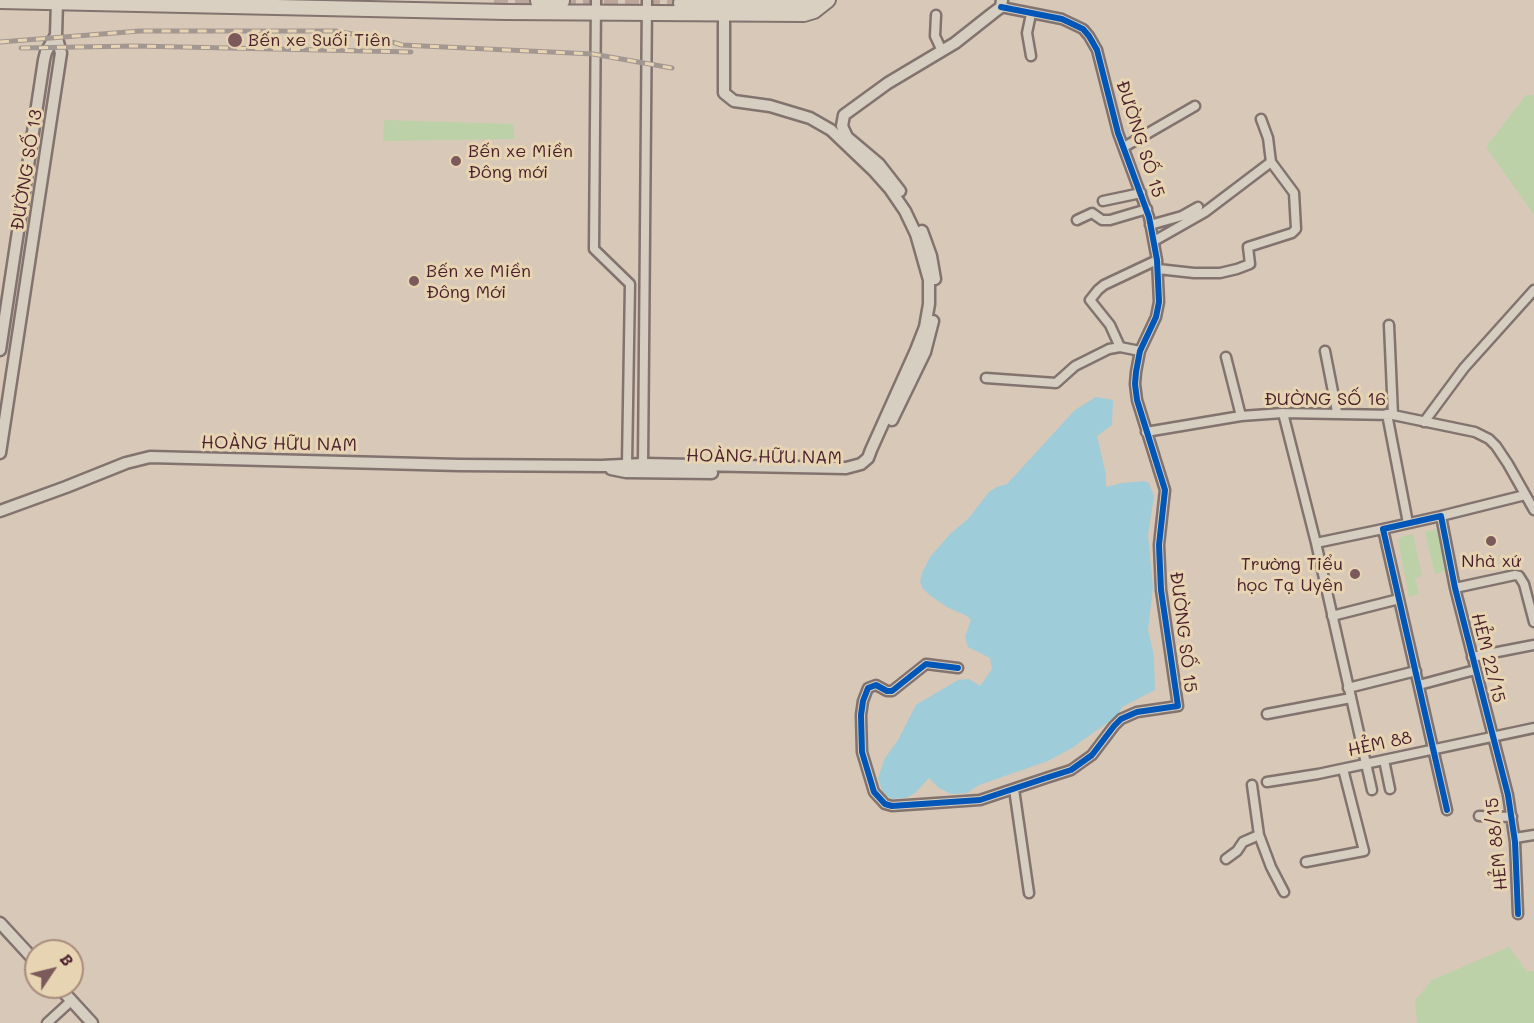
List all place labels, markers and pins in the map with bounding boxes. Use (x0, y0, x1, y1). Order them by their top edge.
place label: Bến xe Suối Tiên (248, 29, 391, 51)
marker: Bến xe Suối Tiên (226, 31, 244, 49)
place label: Bến xe Miền Đông mới (468, 140, 573, 182)
marker: Bến xe Miền Đông mới (449, 154, 463, 168)
place label: Bến xe Miền Đông Mới (426, 260, 531, 302)
marker: Bến xe Miền Đông Mới (407, 274, 421, 288)
marker: Nhà xứ (1484, 534, 1498, 548)
place label: Nhà xứ (1461, 550, 1521, 572)
place label: Trường Tiểu học Tạ Uyên (1236, 553, 1343, 596)
marker: Trường Tiểu học Tạ Uyên (1348, 567, 1362, 581)

